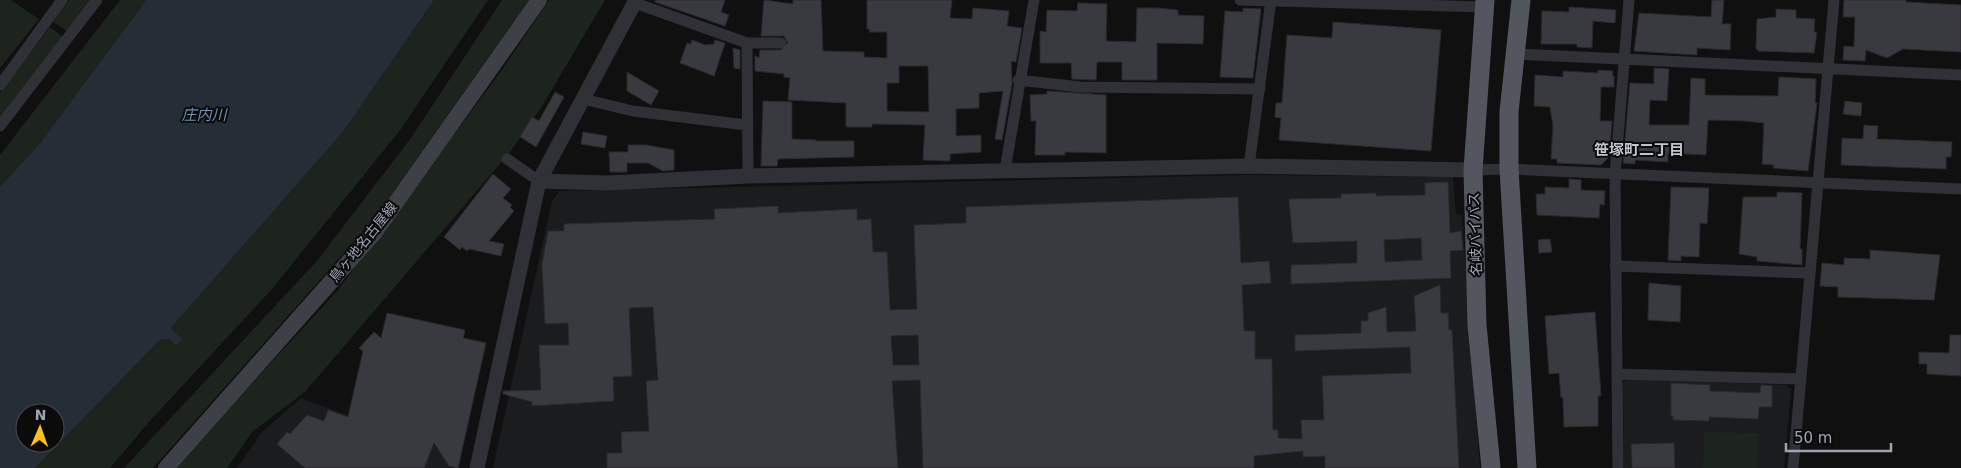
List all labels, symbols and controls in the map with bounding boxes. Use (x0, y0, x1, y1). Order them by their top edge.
water label: 庄内川 (181, 106, 228, 124)
district label: 笹塚町二丁目 (1594, 141, 1684, 159)
street label: 名岐バイパス (1466, 192, 1484, 276)
street label: 鳥ヶ地名古屋線 (326, 199, 400, 285)
north arrow (15, 403, 65, 453)
text: N (34, 407, 47, 423)
scale bar (1786, 420, 1891, 452)
text: 50 m (1794, 429, 1832, 447)

